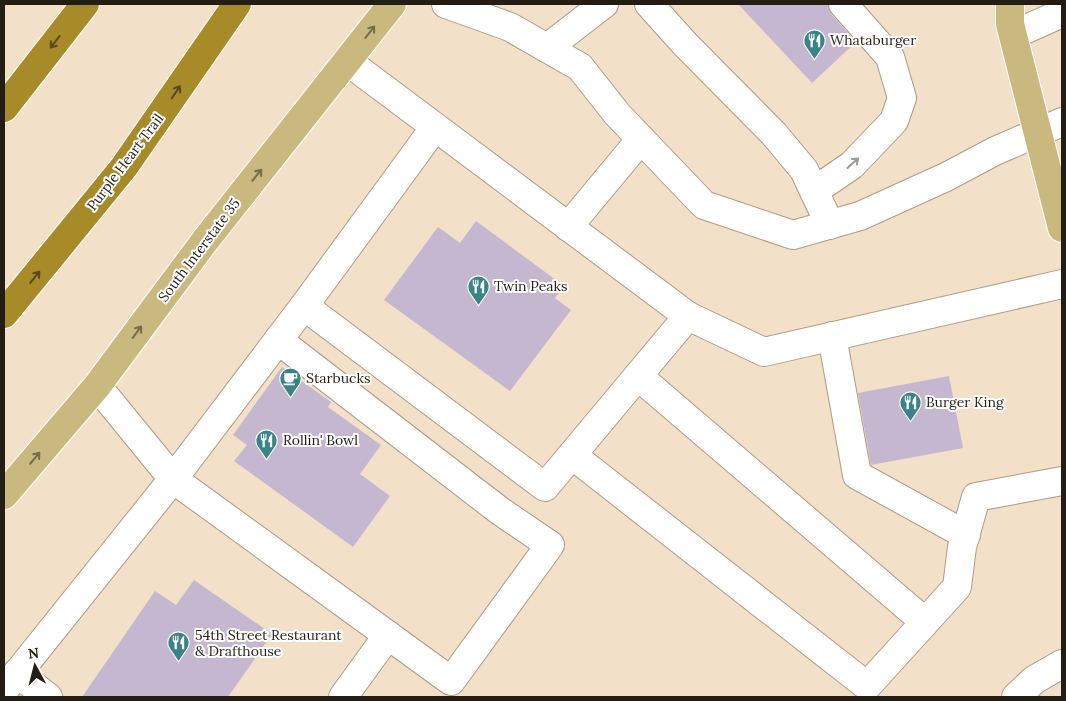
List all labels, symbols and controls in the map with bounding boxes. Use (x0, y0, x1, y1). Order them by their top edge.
one-way arrow (364, 26, 375, 39)
restaurant icon: Whataburger (802, 28, 826, 59)
place label: Whataburger (830, 31, 916, 49)
one-way arrow (50, 35, 60, 49)
one-way arrow (171, 85, 181, 99)
street label: Purple Heart Trail (83, 110, 167, 214)
one-way arrow (847, 157, 860, 168)
one-way arrow (251, 168, 262, 181)
street label: South Interstate 35 (154, 195, 244, 305)
one-way arrow (29, 270, 40, 283)
restaurant icon: Twin Peaks (466, 274, 490, 305)
place label: Twin Peaks (494, 277, 567, 295)
one-way arrow (132, 325, 142, 339)
cafe icon: Starbucks (278, 366, 302, 397)
place label: Starbucks (306, 369, 370, 387)
restaurant icon: Burger King (898, 390, 922, 421)
place label: Burger King (926, 393, 1004, 411)
restaurant icon: Rollin' Bowl (255, 428, 279, 459)
place label: Rollin' Bowl (283, 431, 358, 449)
one-way arrow (30, 452, 41, 465)
place label: 54th Street Restaurant & Drafthouse (195, 626, 342, 660)
restaurant icon: 54th Street Restaurant & Drafthouse (167, 631, 191, 662)
north arrow (10, 641, 60, 691)
text: N (27, 643, 40, 663)

